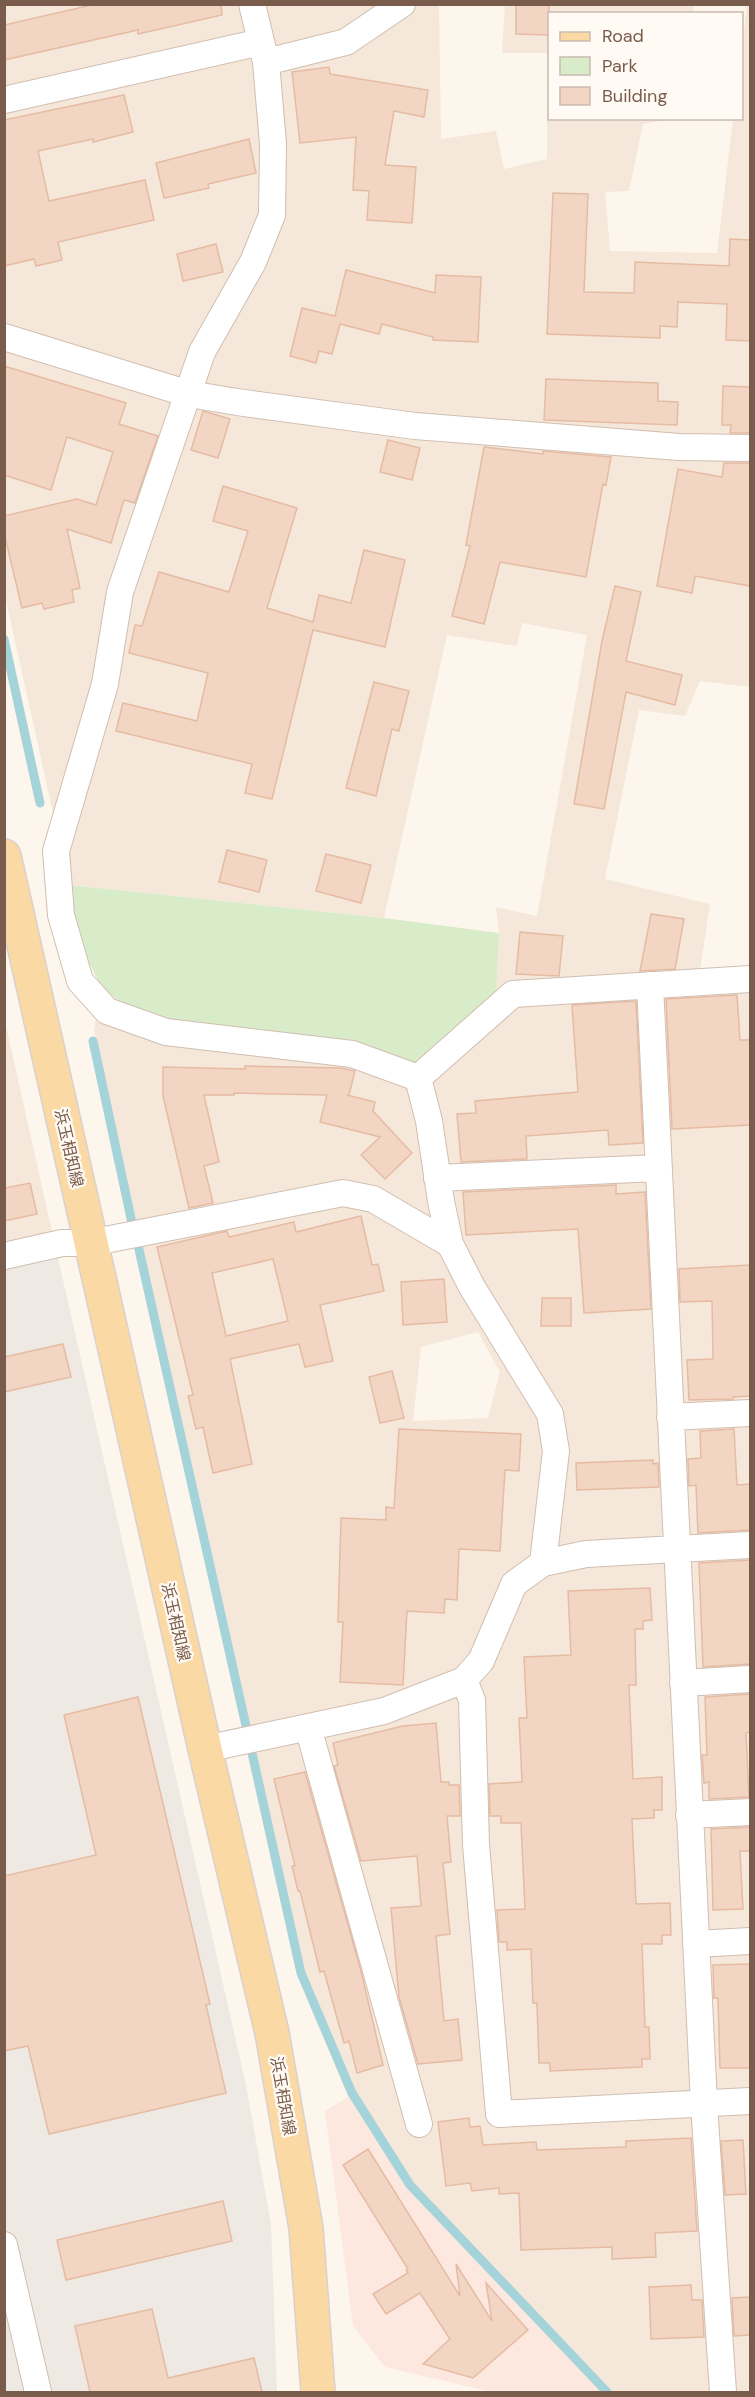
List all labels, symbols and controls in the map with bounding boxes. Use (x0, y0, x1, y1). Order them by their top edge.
legend (548, 12, 743, 120)
text: Road (602, 24, 644, 48)
text: Park (602, 54, 638, 78)
text: Building (602, 84, 667, 108)
street label: 浜玉相知線 (50, 1107, 88, 1189)
street label: 浜玉相知線 (157, 1581, 195, 1663)
street label: 浜玉相知線 (266, 2055, 300, 2137)

